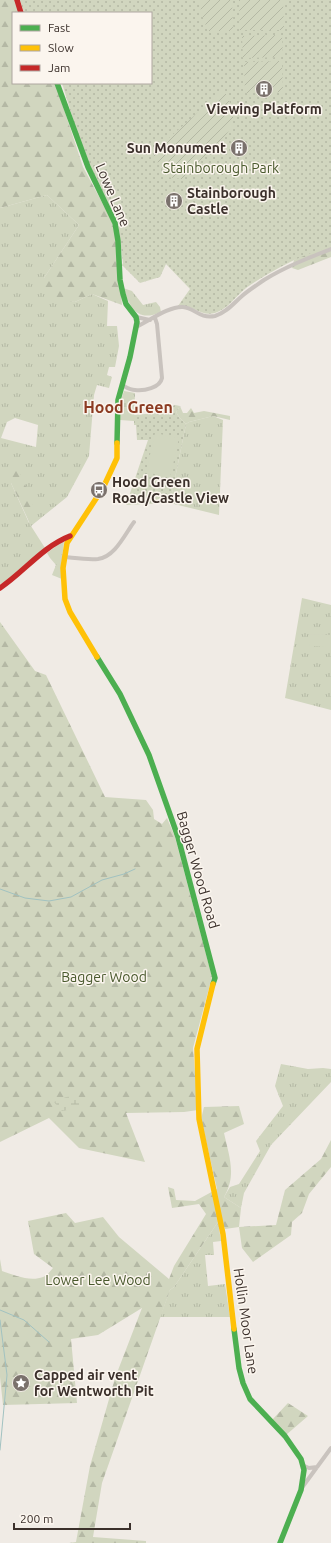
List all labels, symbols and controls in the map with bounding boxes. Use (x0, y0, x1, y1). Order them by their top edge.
legend (12, 12, 152, 84)
text: Fast (48, 21, 70, 34)
text: Slow (48, 41, 74, 54)
text: Jam (48, 61, 70, 74)
building icon: Viewing Platform (254, 79, 274, 99)
place label: Viewing Platform (206, 101, 322, 117)
building icon: Sun Monument (229, 138, 249, 158)
place label: Sun Monument (127, 140, 226, 156)
park label: Stainborough Park (163, 160, 279, 176)
street label: Lowe Lane (93, 161, 133, 229)
place label: Stainborough Castle (187, 185, 276, 217)
building icon: Stainborough Castle (164, 191, 184, 211)
district label: Hood Green (83, 398, 173, 416)
place label: Hood Green Road/Castle View (112, 474, 229, 506)
bus stop icon: Hood Green Road/Castle View (89, 480, 109, 500)
street label: Bagger Wood Road (174, 810, 222, 930)
park label: Bagger Wood (61, 969, 147, 985)
street label: Hollin Moor Lane (231, 1267, 261, 1375)
park label: Lower Lee Wood (45, 1272, 151, 1288)
place label: Capped air vent for Wentworth Pit (34, 1367, 154, 1399)
place icon: Capped air vent for Wentworth Pit (11, 1373, 31, 1393)
scale bar (14, 1505, 130, 1531)
text: 200 m (20, 1512, 53, 1525)

